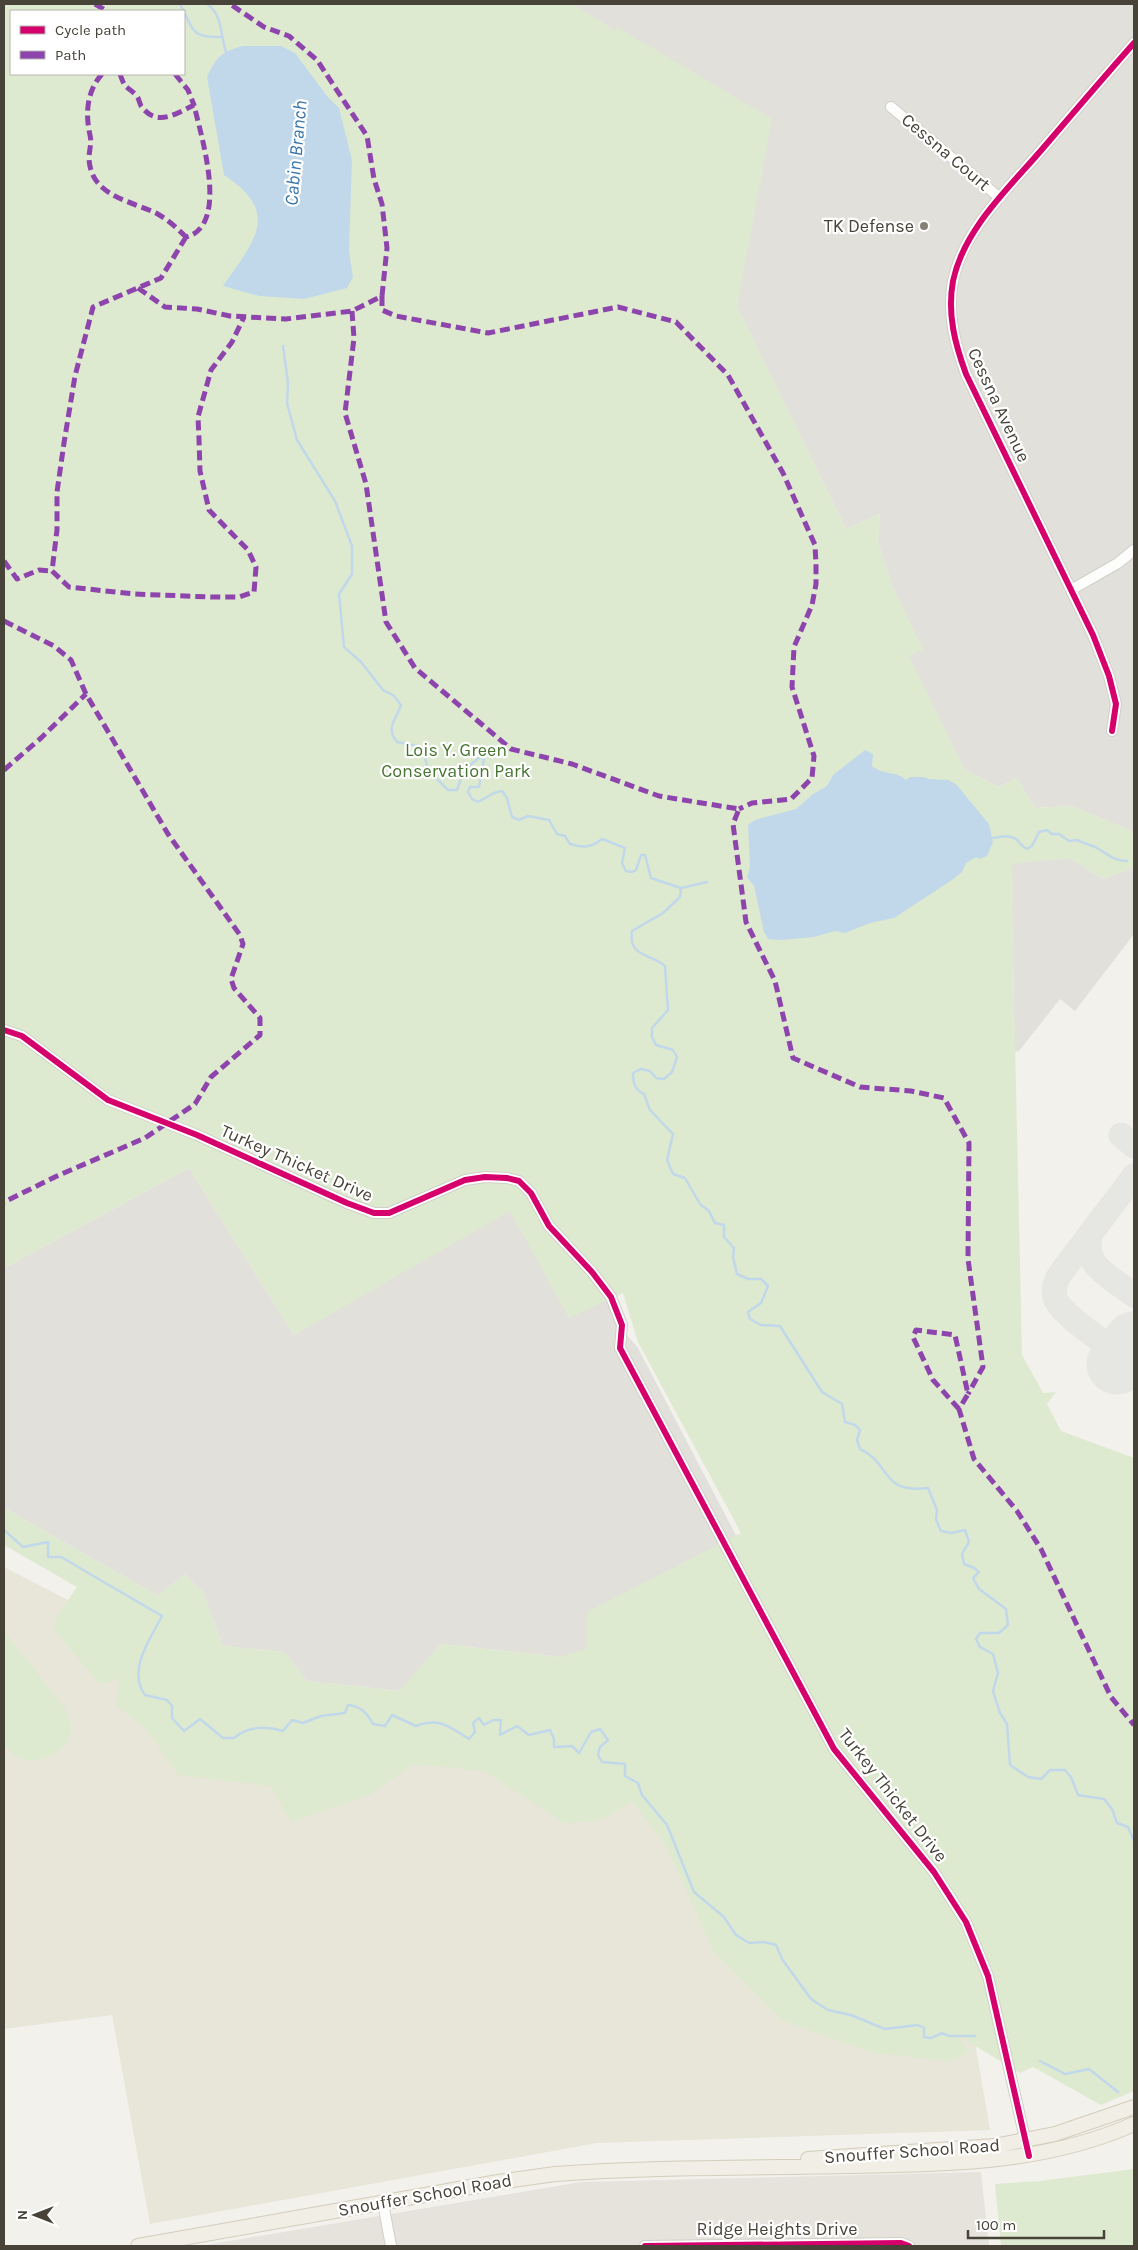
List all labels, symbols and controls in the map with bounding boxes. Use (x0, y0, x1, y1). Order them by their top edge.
legend (10, 10, 185, 75)
text: Cycle path (55, 21, 126, 39)
text: Path (55, 46, 86, 64)
water label: Cabin Branch (280, 99, 312, 207)
street label: Cessna Court (897, 108, 995, 196)
place label: TK Defense (824, 215, 914, 237)
marker: TK Defense (918, 220, 930, 232)
street label: Cessna Avenue (963, 344, 1035, 466)
park label: Lois Y. Green Conservation Park (381, 739, 531, 782)
street label: Turkey Thicket Drive (218, 1120, 376, 1206)
street label: Turkey Thicket Drive (834, 1724, 952, 1866)
street label: Snouffer School Road (823, 2134, 1001, 2168)
street label: Snouffer School Road (336, 2169, 514, 2221)
north arrow (10, 2190, 60, 2240)
scale bar (968, 2208, 1104, 2240)
text: N (14, 2210, 31, 2220)
text: 100 m (976, 2216, 1016, 2234)
street label: Ridge Heights Drive (697, 2218, 857, 2240)

